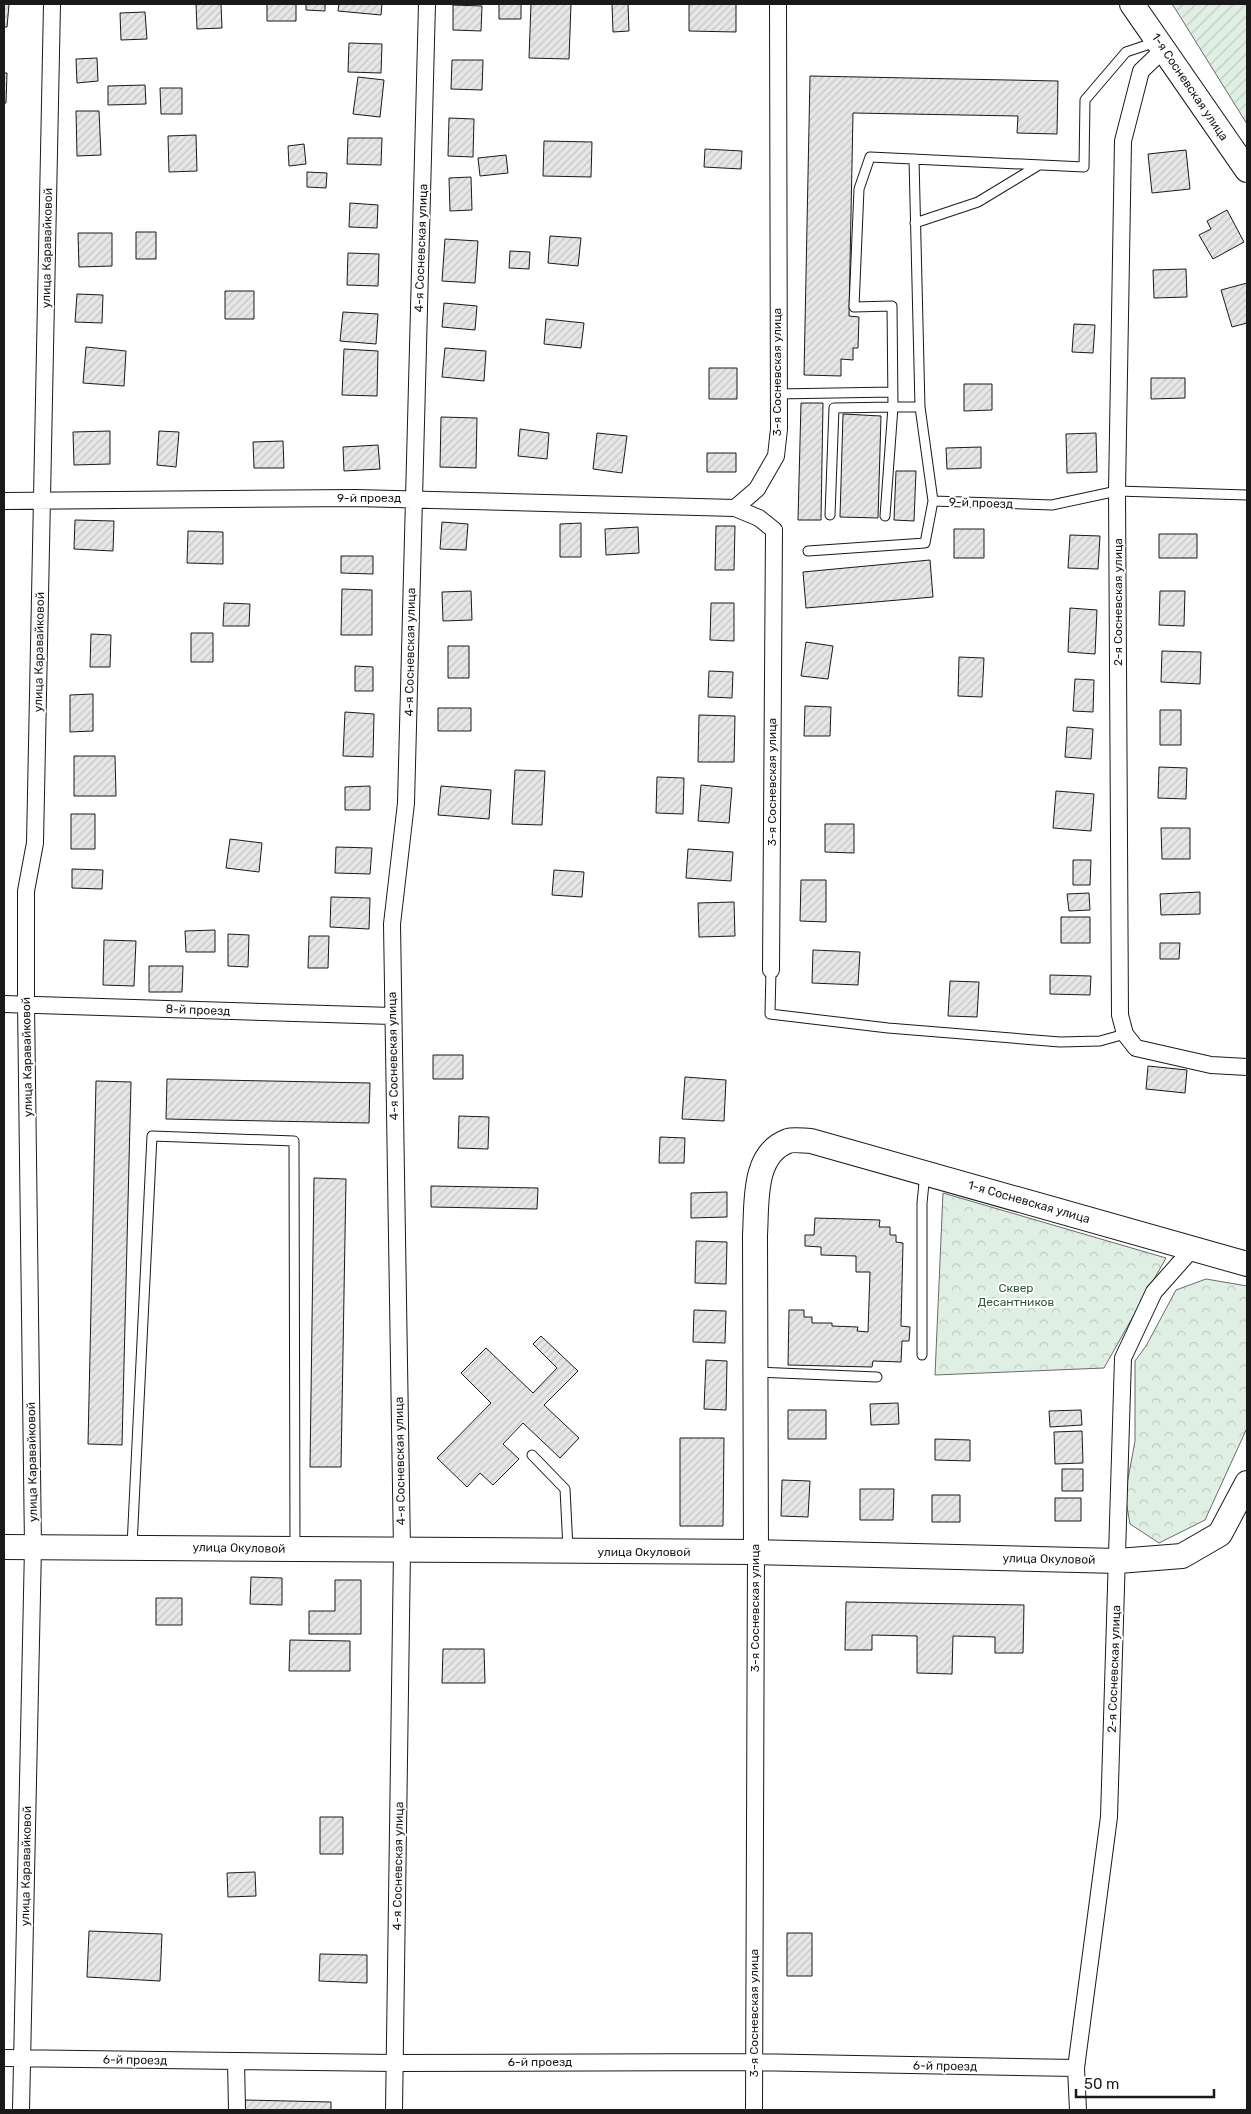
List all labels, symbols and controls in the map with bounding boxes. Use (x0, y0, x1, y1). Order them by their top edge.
street label: 1-я Сосневская улица (1149, 31, 1231, 143)
street label: 4-я Сосневская улица (412, 183, 430, 313)
street label: улица Каравайковой (39, 188, 55, 308)
street label: 3-я Сосневская улица (770, 308, 784, 436)
street label: 9-й проезд (337, 491, 401, 505)
street label: 9-й проезд (949, 495, 1013, 511)
street label: 2-я Сосневская улица (1111, 538, 1125, 666)
street label: 4-я Сосневская улица (402, 588, 418, 716)
street label: улица Каравайковой (31, 592, 47, 712)
street label: 3-я Сосневская улица (765, 718, 779, 846)
street label: 4-я Сосневская улица (385, 992, 401, 1120)
street label: улица Каравайковой (19, 997, 35, 1117)
street label: 8-й проезд (165, 1002, 231, 1018)
street label: 1-я Сосневская улица (966, 1178, 1092, 1226)
park label: Сквер Десантников (978, 1281, 1054, 1309)
street label: 4-я Сосневская улица (392, 1397, 408, 1525)
street label: улица Каравайковой (24, 1402, 40, 1522)
street label: улица Окуловой (192, 1540, 286, 1556)
street label: 3-я Сосневская улица (748, 1544, 762, 1672)
street label: улица Окуловой (598, 1545, 691, 1559)
street label: улица Окуловой (1002, 1551, 1096, 1567)
street label: 2-я Сосневская улица (1105, 1605, 1123, 1733)
street label: 4-я Сосневская улица (390, 1802, 406, 1930)
street label: улица Каравайковой (18, 1806, 34, 1926)
street label: 3-я Сосневская улица (747, 1949, 761, 2077)
street label: 6-й проезд (103, 2052, 167, 2068)
street label: 6-й проезд (508, 2055, 572, 2069)
street label: 6-й проезд (913, 2058, 977, 2074)
scale bar (1076, 2066, 1214, 2098)
text: 50 m (1084, 2075, 1119, 2093)

